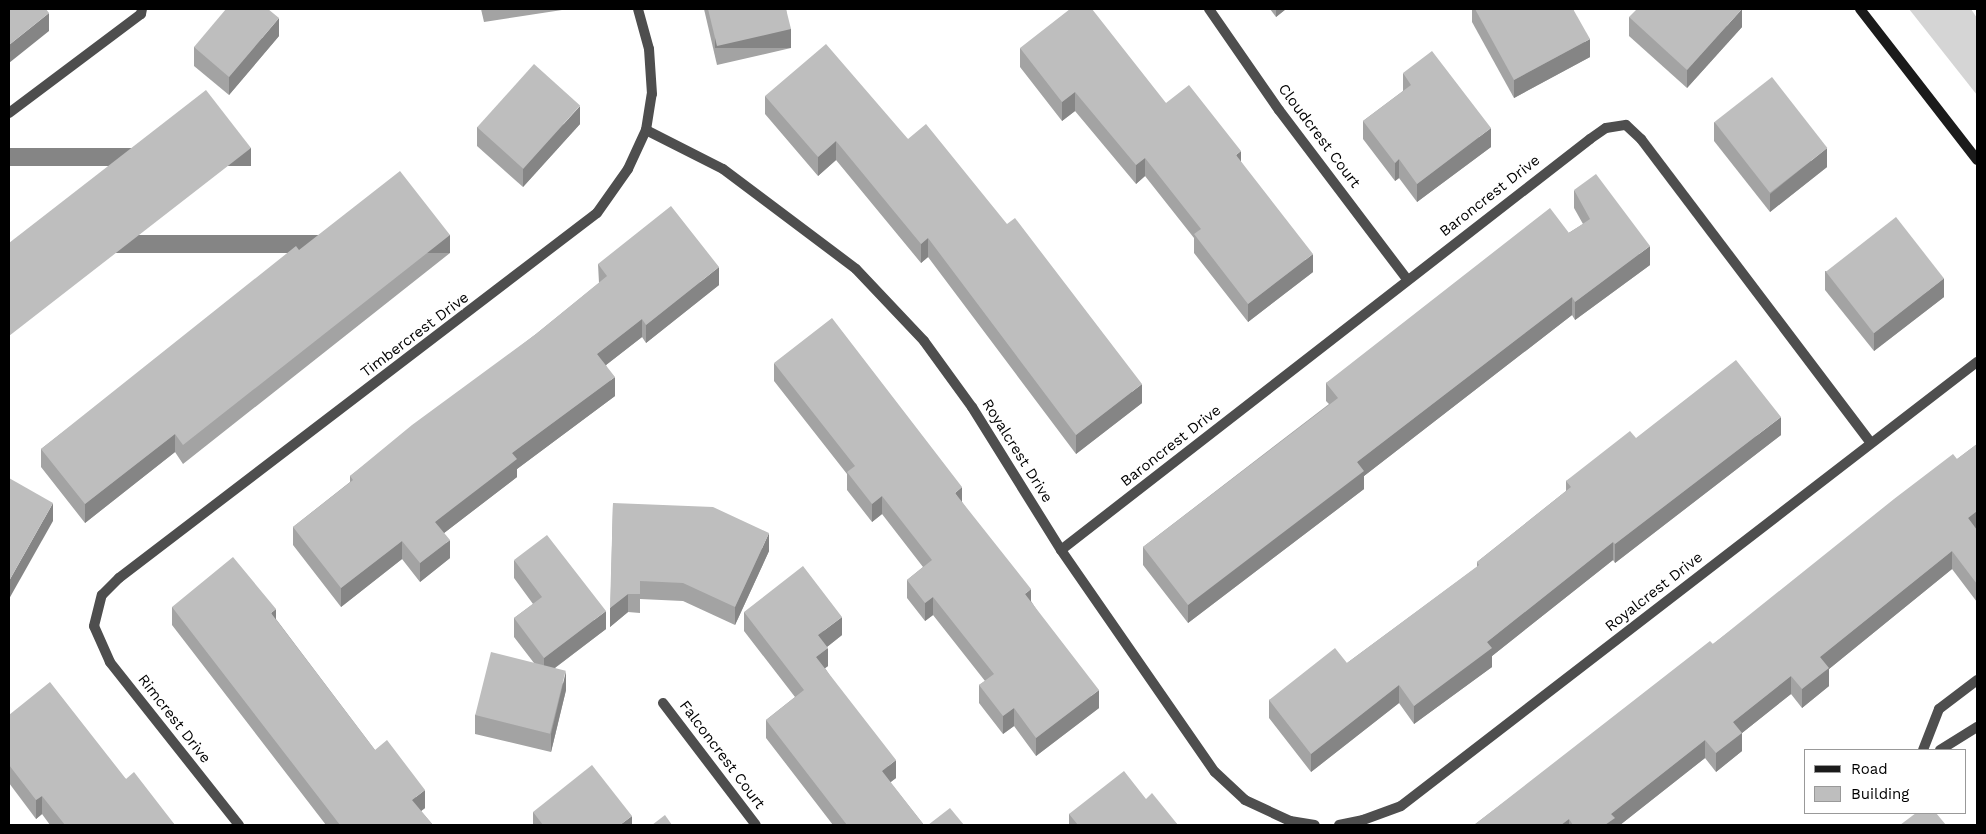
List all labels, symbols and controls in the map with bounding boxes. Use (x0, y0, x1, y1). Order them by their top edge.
street label: Cloudcrest Court (1274, 81, 1364, 191)
street label: Baroncrest Drive (1436, 151, 1544, 241)
street label: Timbercrest Drive (357, 289, 473, 381)
street label: Royalcrest Drive (978, 396, 1056, 506)
street label: Baroncrest Drive (1117, 401, 1225, 491)
street label: Royalcrest Drive (1602, 548, 1706, 636)
street label: Rimcrest Drive (134, 671, 214, 767)
street label: Falconcrest Court (675, 697, 769, 813)
legend (1804, 749, 1966, 814)
text: Road (1851, 760, 1888, 778)
text: Building (1851, 785, 1909, 803)

